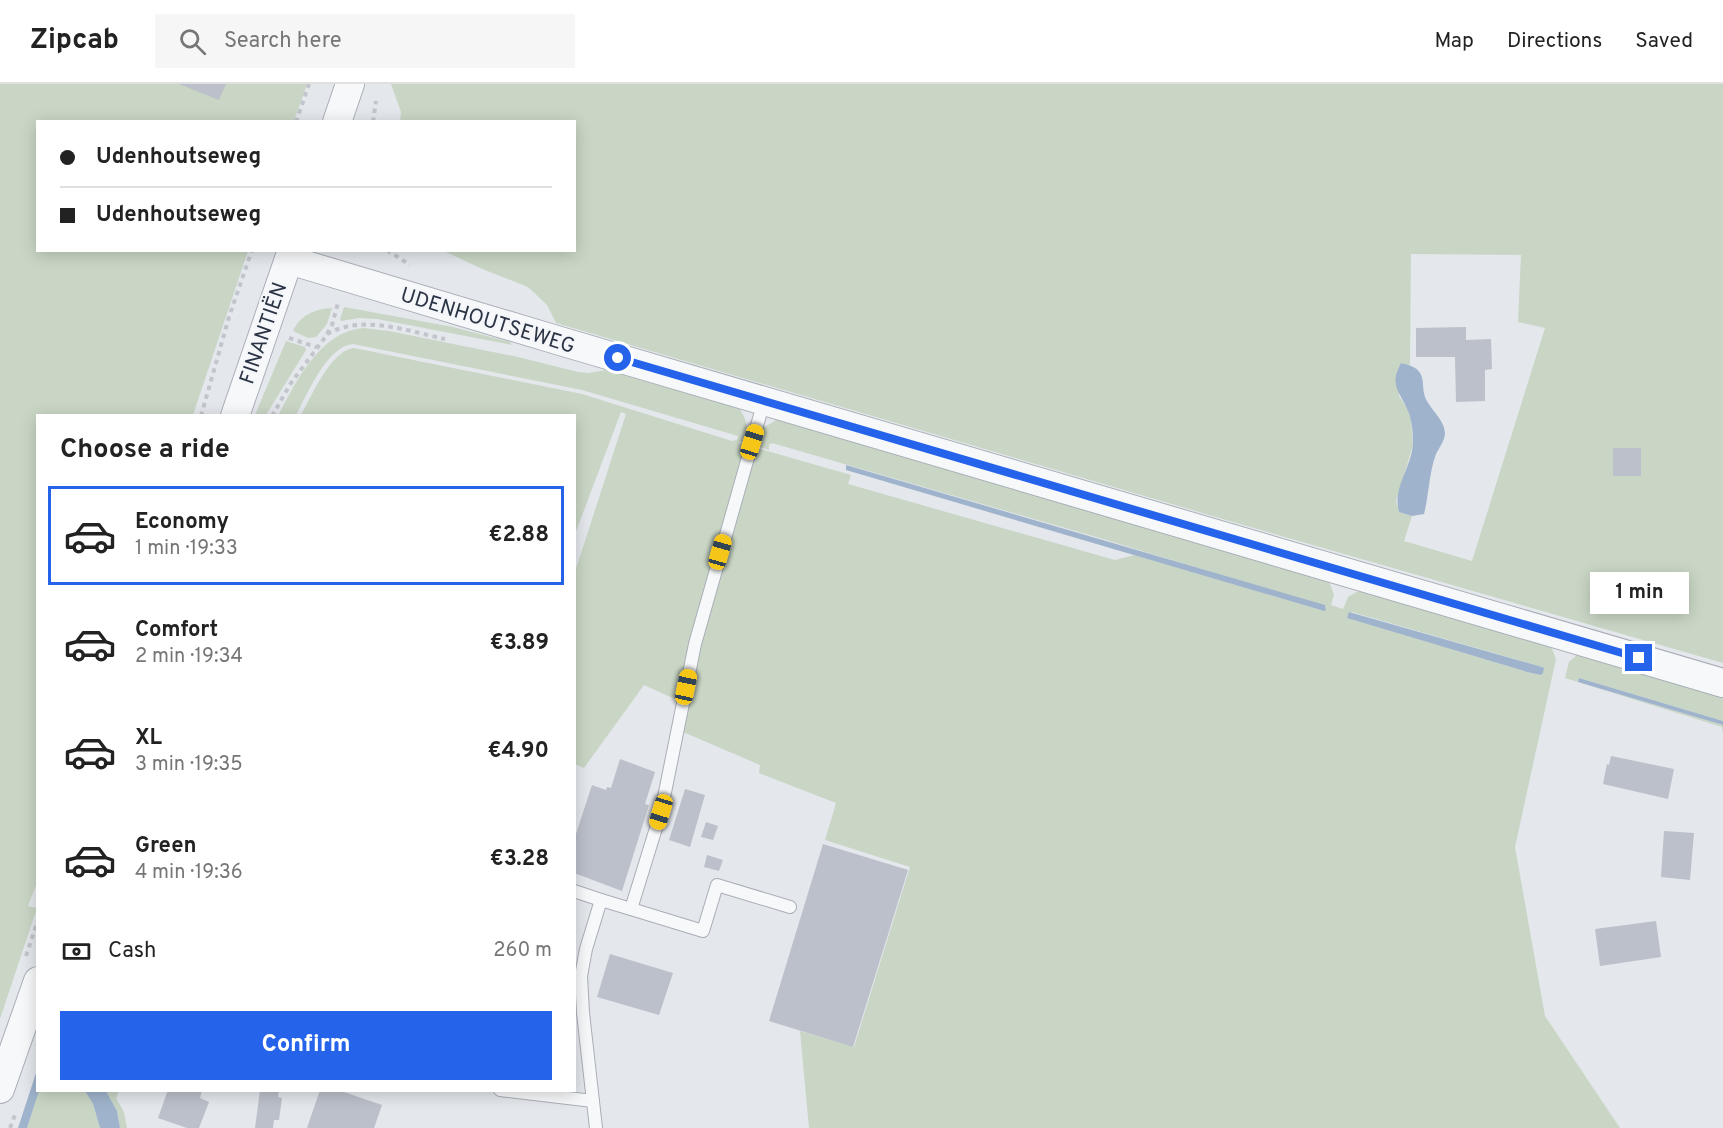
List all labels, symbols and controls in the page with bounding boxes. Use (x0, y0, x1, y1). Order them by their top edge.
search box (155, 14, 575, 68)
text: Zipcab (30, 23, 119, 59)
icon: search (176, 25, 209, 58)
text: Search here (224, 28, 341, 55)
text: Map (1434, 28, 1474, 55)
text: Directions (1507, 28, 1602, 55)
text: Saved (1635, 28, 1693, 55)
text: Udenhoutseweg (96, 144, 261, 171)
text: Udenhoutseweg (96, 202, 261, 229)
street label: FINANTIËN (234, 279, 294, 388)
street label: UDENHOUTSEWEG (397, 282, 578, 361)
route start (604, 344, 631, 371)
car (738, 422, 766, 462)
text: Choose a ride (60, 433, 230, 467)
icon: car (63, 509, 117, 563)
text: Economy (135, 509, 229, 536)
text: €2.88 (489, 522, 549, 549)
car (706, 532, 734, 572)
text: 1 min · 19:33 (135, 536, 238, 562)
callout: 1 min (1590, 571, 1688, 613)
text: 1 min (1615, 580, 1664, 606)
icon: car (63, 617, 117, 671)
text: Comfort (135, 617, 218, 644)
text: €3.89 (490, 630, 549, 657)
text: 2 min · 19:34 (135, 644, 243, 670)
route end (1625, 644, 1652, 671)
car (673, 668, 699, 706)
icon: car (63, 725, 117, 779)
text: XL (135, 725, 162, 752)
text: €4.90 (488, 738, 549, 765)
text: 3 min · 19:35 (135, 752, 243, 778)
car (647, 792, 675, 832)
icon: car (63, 833, 117, 887)
text: Green (135, 833, 197, 860)
text: €3.28 (490, 846, 549, 873)
text: 4 min · 19:36 (135, 860, 243, 886)
icon: cash (60, 935, 93, 968)
text: Cash (108, 938, 157, 965)
text: 260 m (493, 938, 552, 964)
button: Confirm (60, 1011, 552, 1080)

